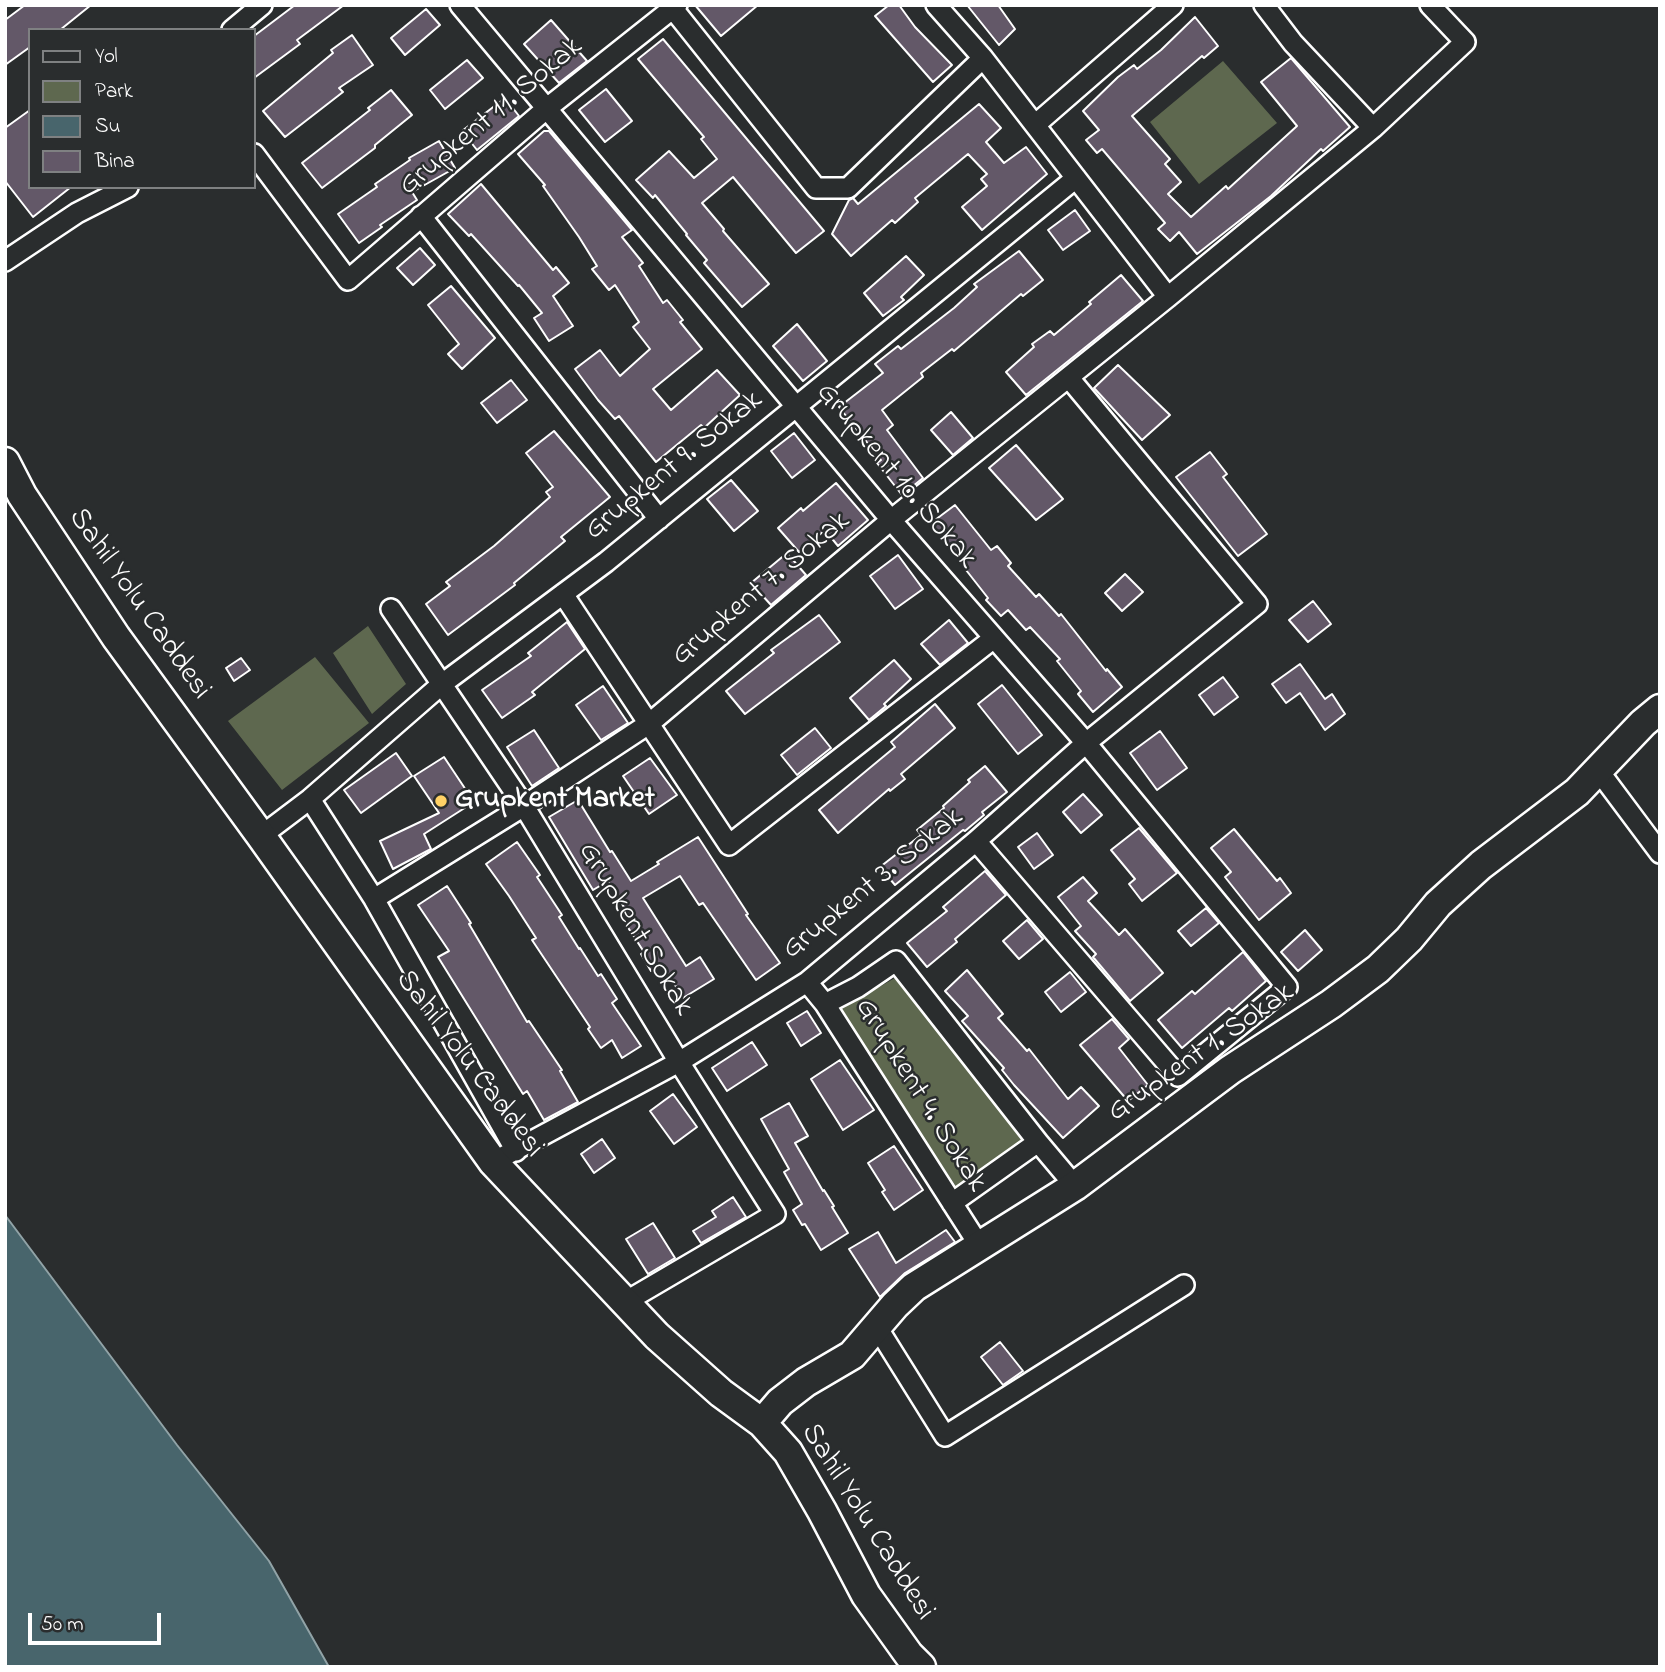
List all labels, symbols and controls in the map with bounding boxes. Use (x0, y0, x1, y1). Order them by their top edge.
legend (28, 28, 256, 189)
street label: Grupkent 11. Sokak (393, 31, 591, 205)
text: Yol (95, 42, 118, 72)
text: Park (95, 77, 133, 107)
text: Su (95, 112, 120, 142)
text: Bina (95, 147, 135, 177)
street label: Grupkent 10. Sokak (807, 377, 983, 577)
street label: Grupkent 9. Sokak (579, 384, 771, 550)
street label: Sahil Yolu Caddesi (59, 502, 217, 708)
street label: Grupkent 7. Sokak (665, 505, 859, 675)
place label: Grupkent Market (455, 783, 655, 819)
marker: Grupkent Market (433, 793, 449, 809)
street label: Grupkent 3. Sokak (776, 801, 972, 969)
street label: Grupkent Sokak (568, 837, 700, 1023)
street label: Sahil Yolu Caddesi (386, 964, 550, 1166)
street label: Grupkent 1. Sokak (1102, 976, 1302, 1132)
street label: Grupkent 4. Sokak (845, 992, 993, 1200)
street label: Sahil Yolu Caddesi (791, 1418, 941, 1628)
scale bar (32, 1598, 164, 1642)
text: 50 m (41, 1610, 84, 1640)

